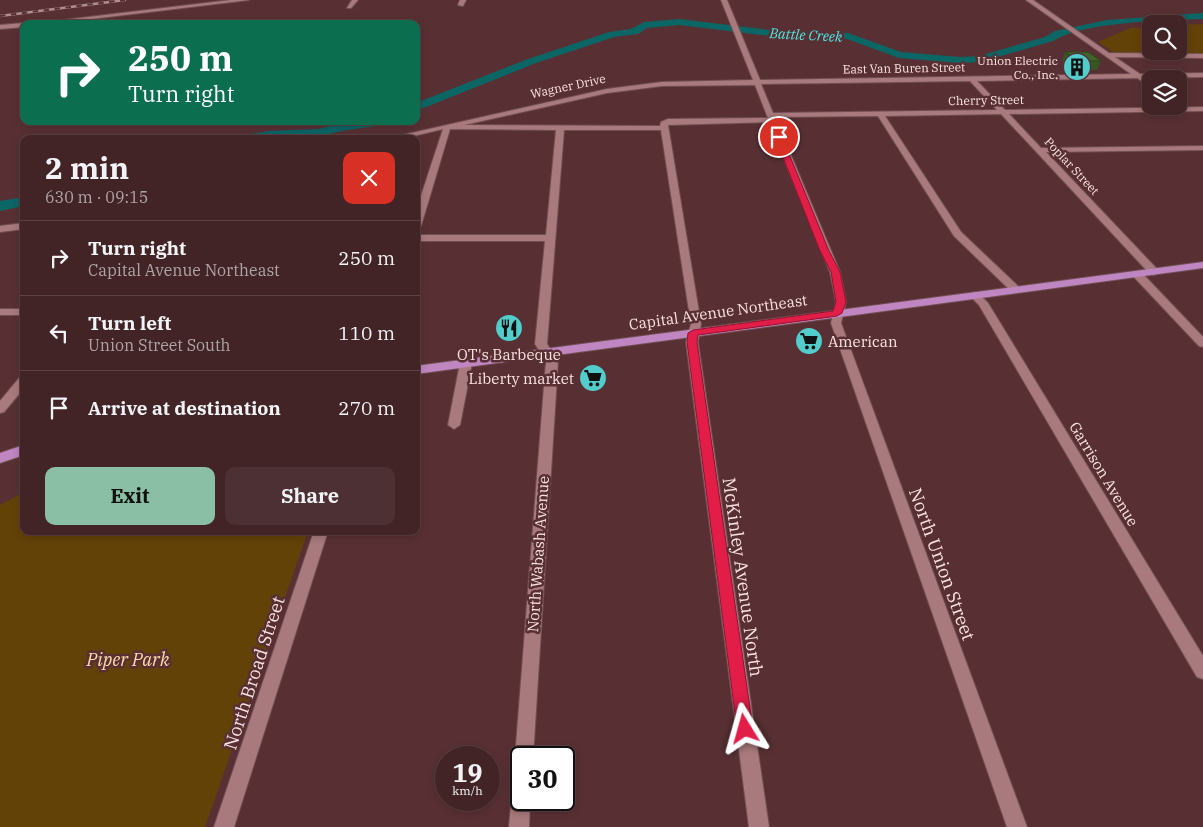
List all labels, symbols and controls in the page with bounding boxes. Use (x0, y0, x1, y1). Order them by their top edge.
map controls (1142, 15, 1187, 115)
button: search (1142, 15, 1187, 60)
water label: Battle Creek (768, 24, 844, 46)
text: 250 m (128, 35, 233, 81)
icon: right (45, 40, 110, 105)
building icon: Union Electric Co., Inc. (1062, 52, 1092, 82)
place label: Union Electric Co., Inc. (977, 53, 1058, 82)
street label: East Van Buren Street (843, 59, 965, 77)
button: layers (1142, 70, 1187, 115)
street label: Wagner Drive (529, 71, 607, 101)
text: Turn right (128, 79, 235, 108)
street label: Cherry Street (948, 92, 1024, 108)
pin (758, 116, 800, 158)
icon: arrive (765, 123, 793, 151)
street label: Poplar Street (1041, 134, 1103, 198)
text: 2 min (45, 148, 129, 187)
button: close (343, 152, 395, 204)
text: 630 m · 09:15 (45, 187, 148, 207)
text: Turn right (88, 236, 186, 260)
icon: right (45, 244, 73, 272)
text: 250 m (338, 246, 395, 270)
text: Capital Avenue Northeast (88, 260, 280, 280)
street label: Capital Avenue Northeast (628, 290, 808, 334)
text: Turn left (88, 311, 171, 335)
restaurant icon: OT's Barbeque (494, 313, 524, 343)
icon: left (45, 319, 73, 347)
text: 110 m (338, 321, 395, 345)
supermarket icon: American (794, 326, 824, 356)
place label: American (828, 332, 898, 351)
text: Union Street South (88, 335, 231, 355)
place label: OT's Barbeque (457, 345, 561, 364)
supermarket icon: Liberty market (578, 363, 608, 393)
place label: Liberty market (469, 369, 574, 388)
icon: arrive (45, 394, 73, 422)
text: Arrive at destination (88, 396, 281, 420)
text: 270 m (338, 396, 395, 420)
street label: Garrison Avenue (1065, 418, 1143, 530)
button: Exit (45, 467, 215, 525)
button: Share (225, 467, 395, 525)
street label: North Wabash Avenue (523, 475, 553, 633)
street label: McKinley Avenue North (718, 476, 768, 678)
street label: North Union Street (904, 485, 980, 643)
street label: North Broad Street (218, 593, 290, 753)
park label: Piper Park (86, 648, 170, 671)
position arrow (718, 702, 770, 754)
speed limit sign: 30 (510, 746, 575, 811)
text: 19 (452, 756, 483, 789)
text: km/h (452, 783, 483, 798)

